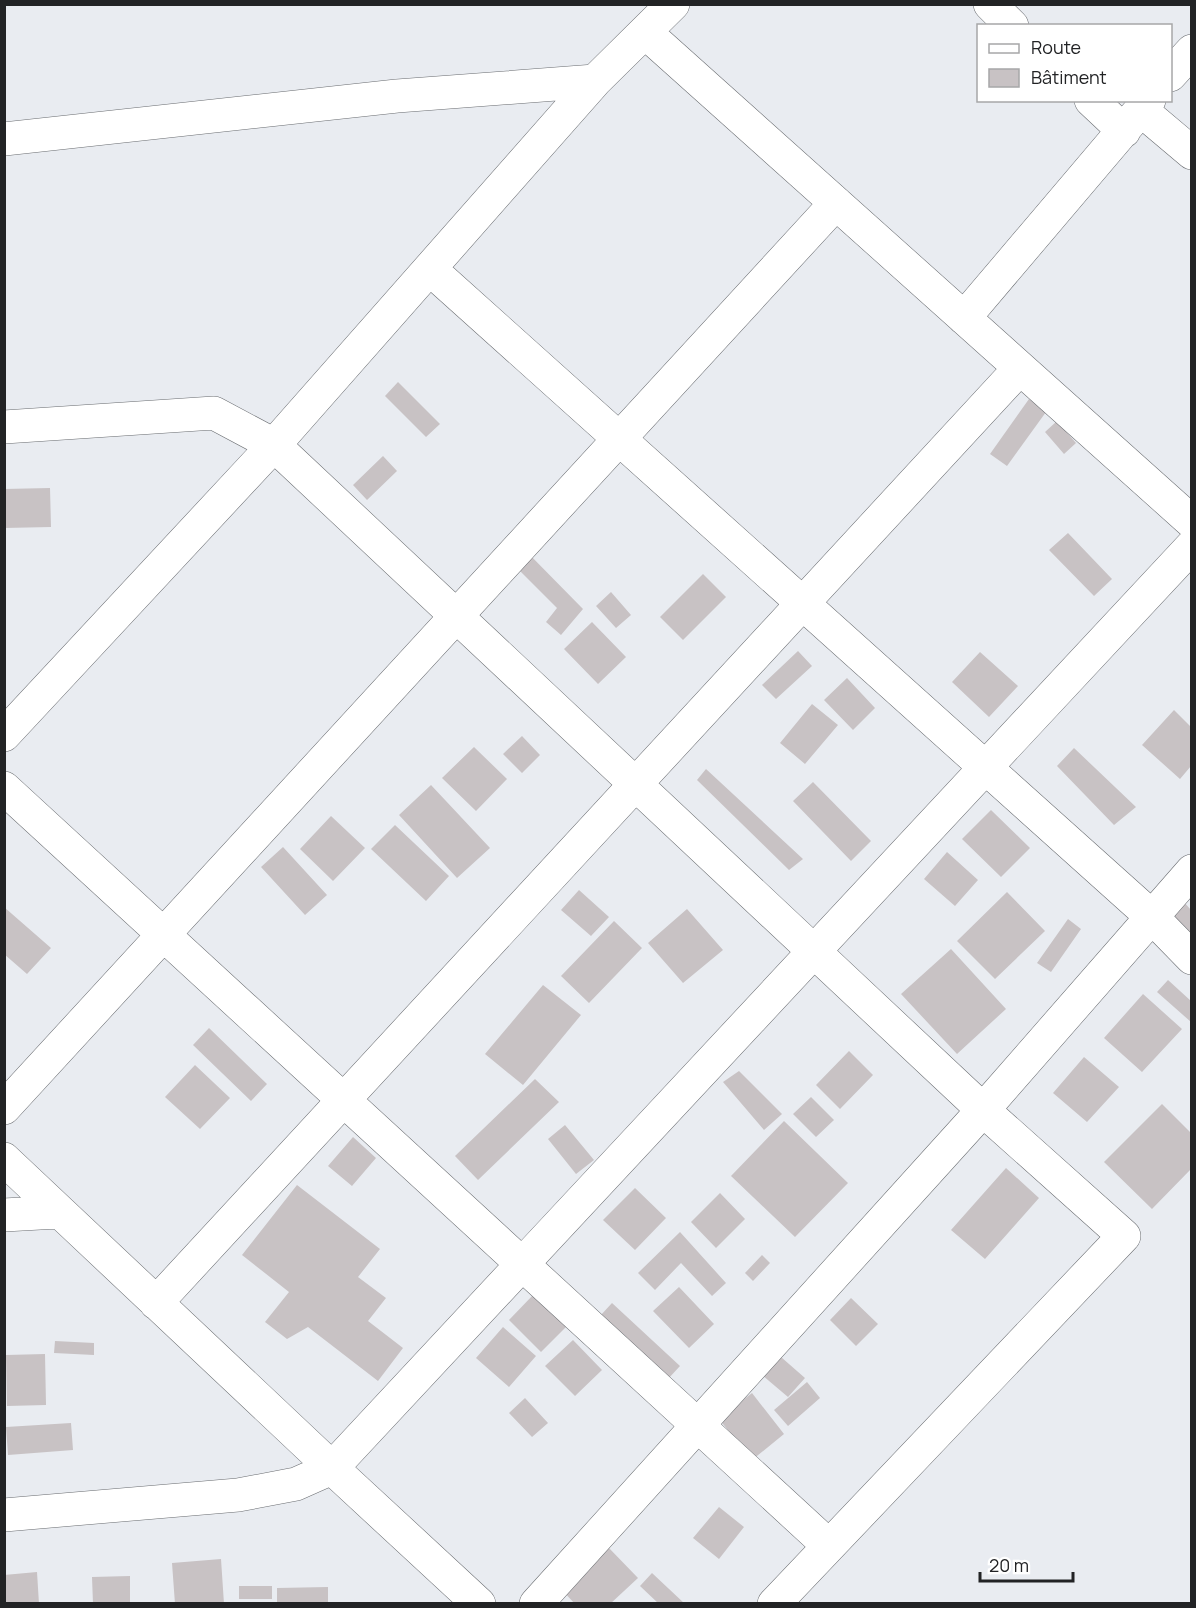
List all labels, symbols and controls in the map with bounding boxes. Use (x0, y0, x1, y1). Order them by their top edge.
legend (977, 24, 1172, 102)
text: Route (1031, 35, 1081, 59)
text: Bâtiment (1031, 65, 1107, 89)
scale bar (980, 1545, 1073, 1583)
text: 20 m (989, 1553, 1029, 1577)

